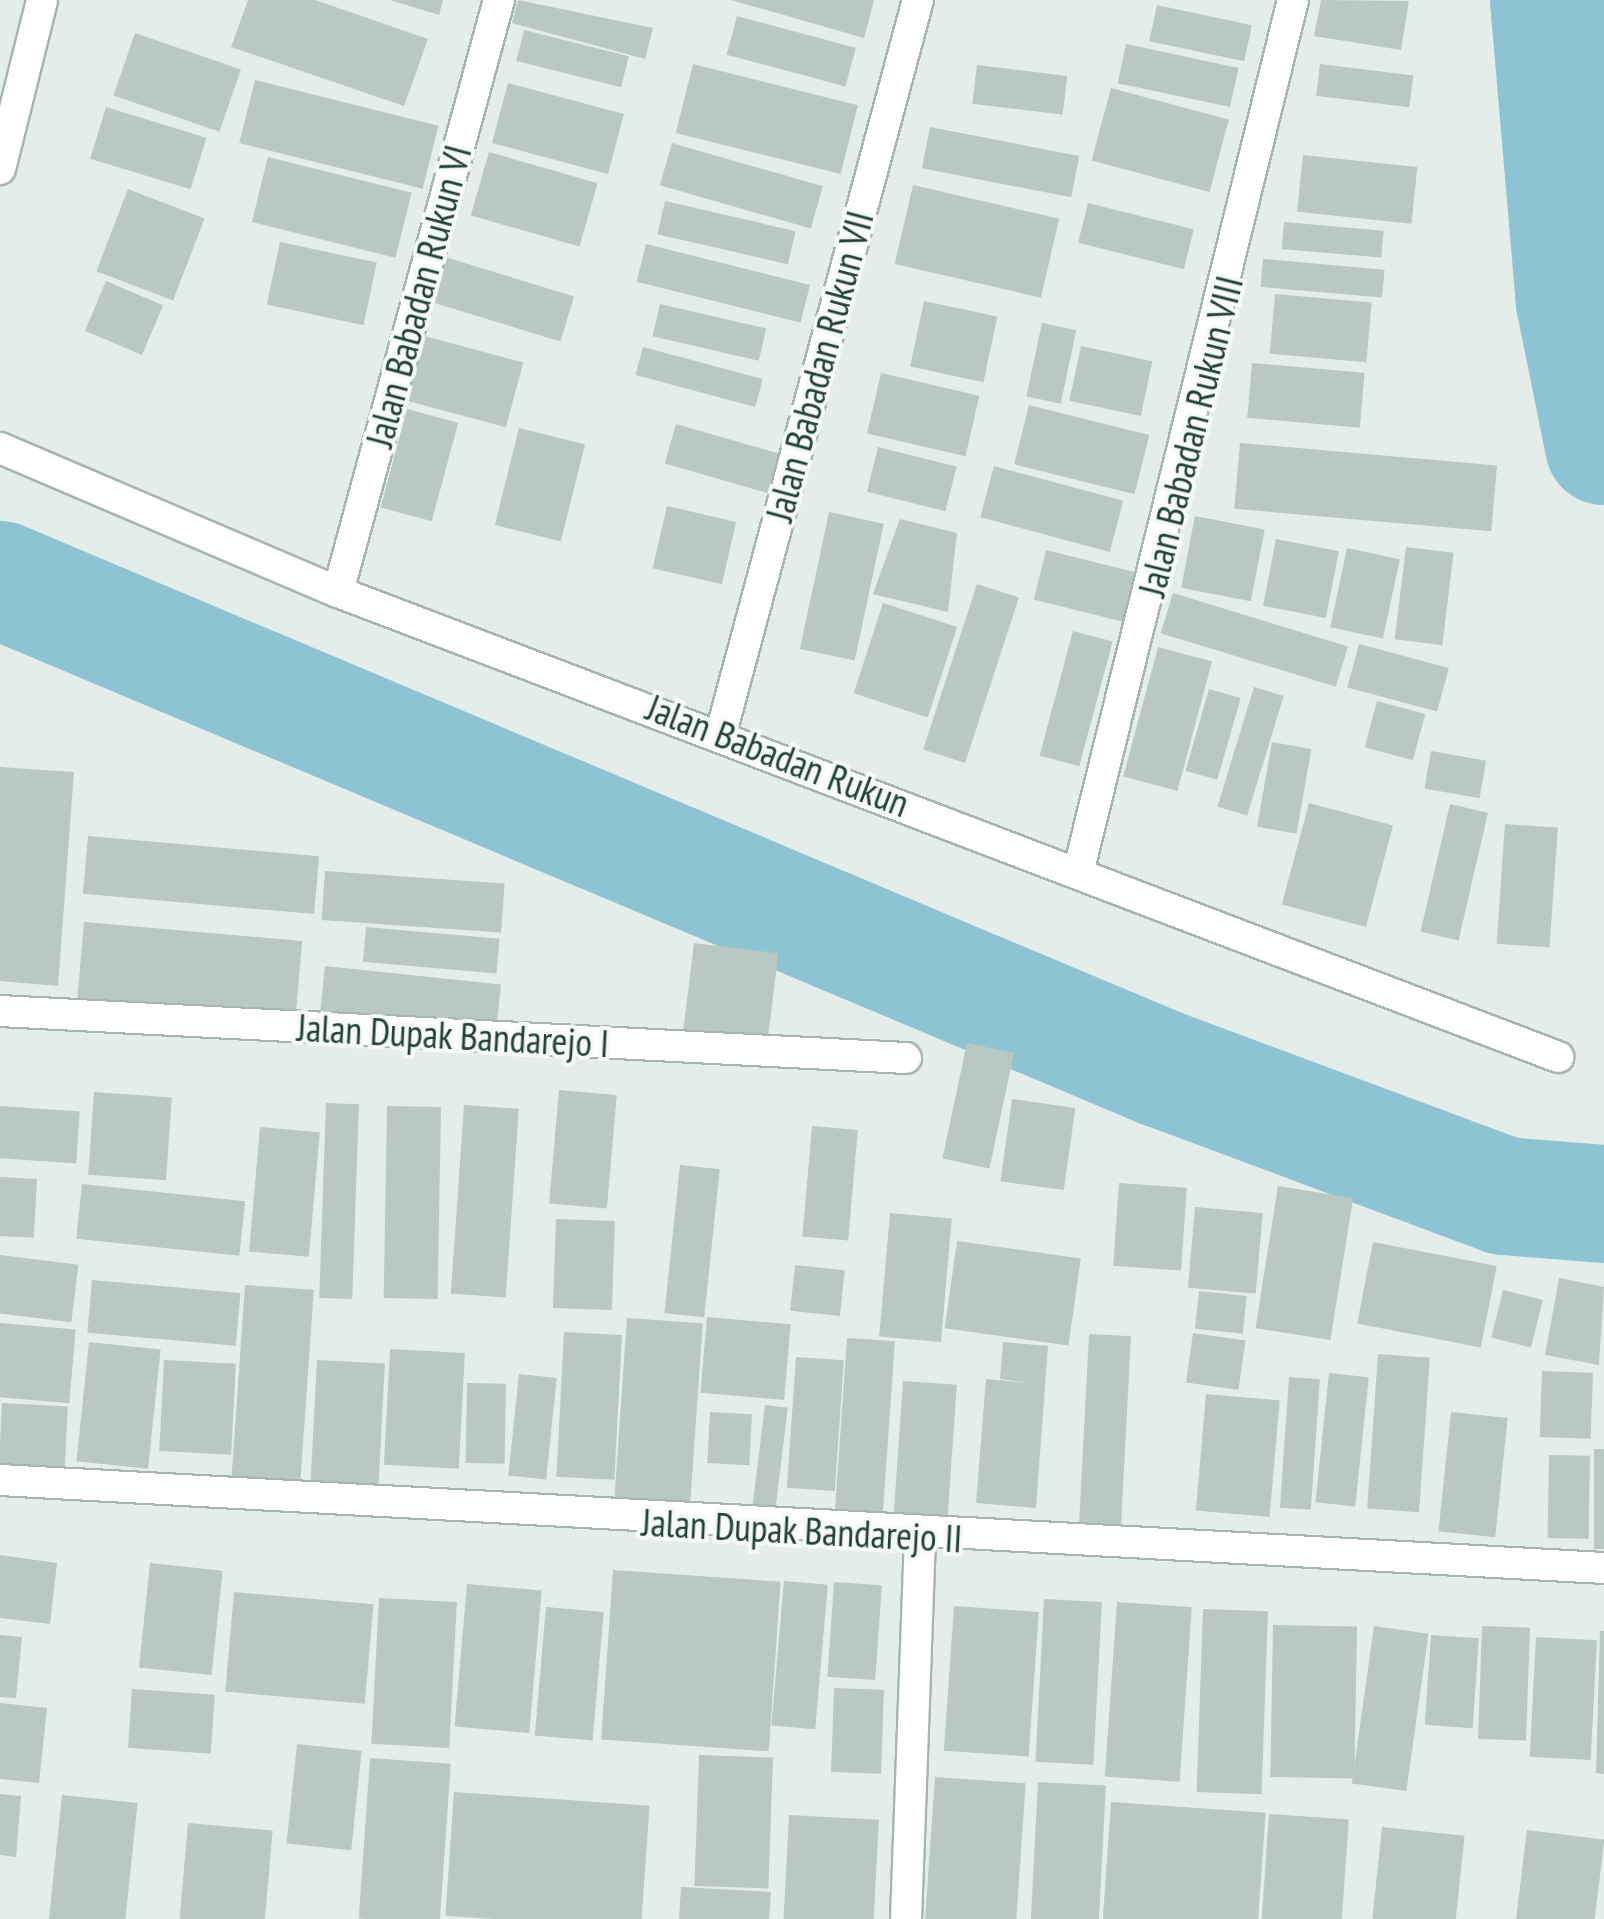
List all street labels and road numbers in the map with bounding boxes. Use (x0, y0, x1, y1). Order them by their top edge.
street label: Jalan Babadan Rukun VI (356, 140, 480, 452)
street label: Jalan Babadan Rukun VII (756, 205, 882, 527)
street label: Jalan Babadan Rukun VIII (1128, 271, 1252, 601)
street label: Jalan Babadan Rukun (641, 684, 915, 826)
street label: Jalan Dupak Bandarejo I (295, 1004, 611, 1066)
street label: Jalan Dupak Bandarejo II (640, 1499, 964, 1561)

